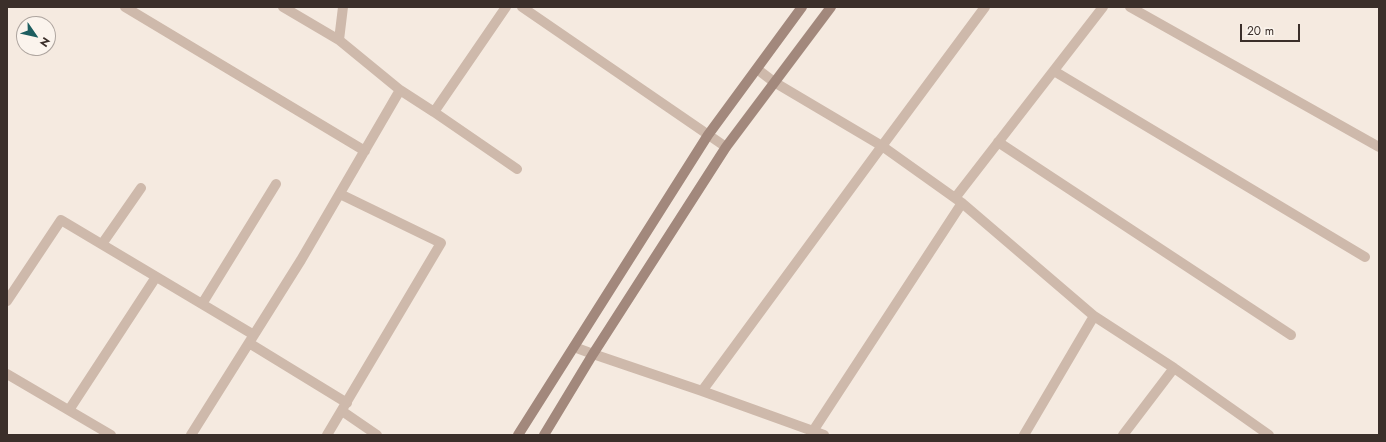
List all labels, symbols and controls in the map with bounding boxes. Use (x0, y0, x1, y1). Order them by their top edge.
north arrow (16, 16, 56, 56)
scale bar (1242, 16, 1302, 42)
text: 20 m (1247, 22, 1274, 40)
text: N (36, 34, 54, 50)

